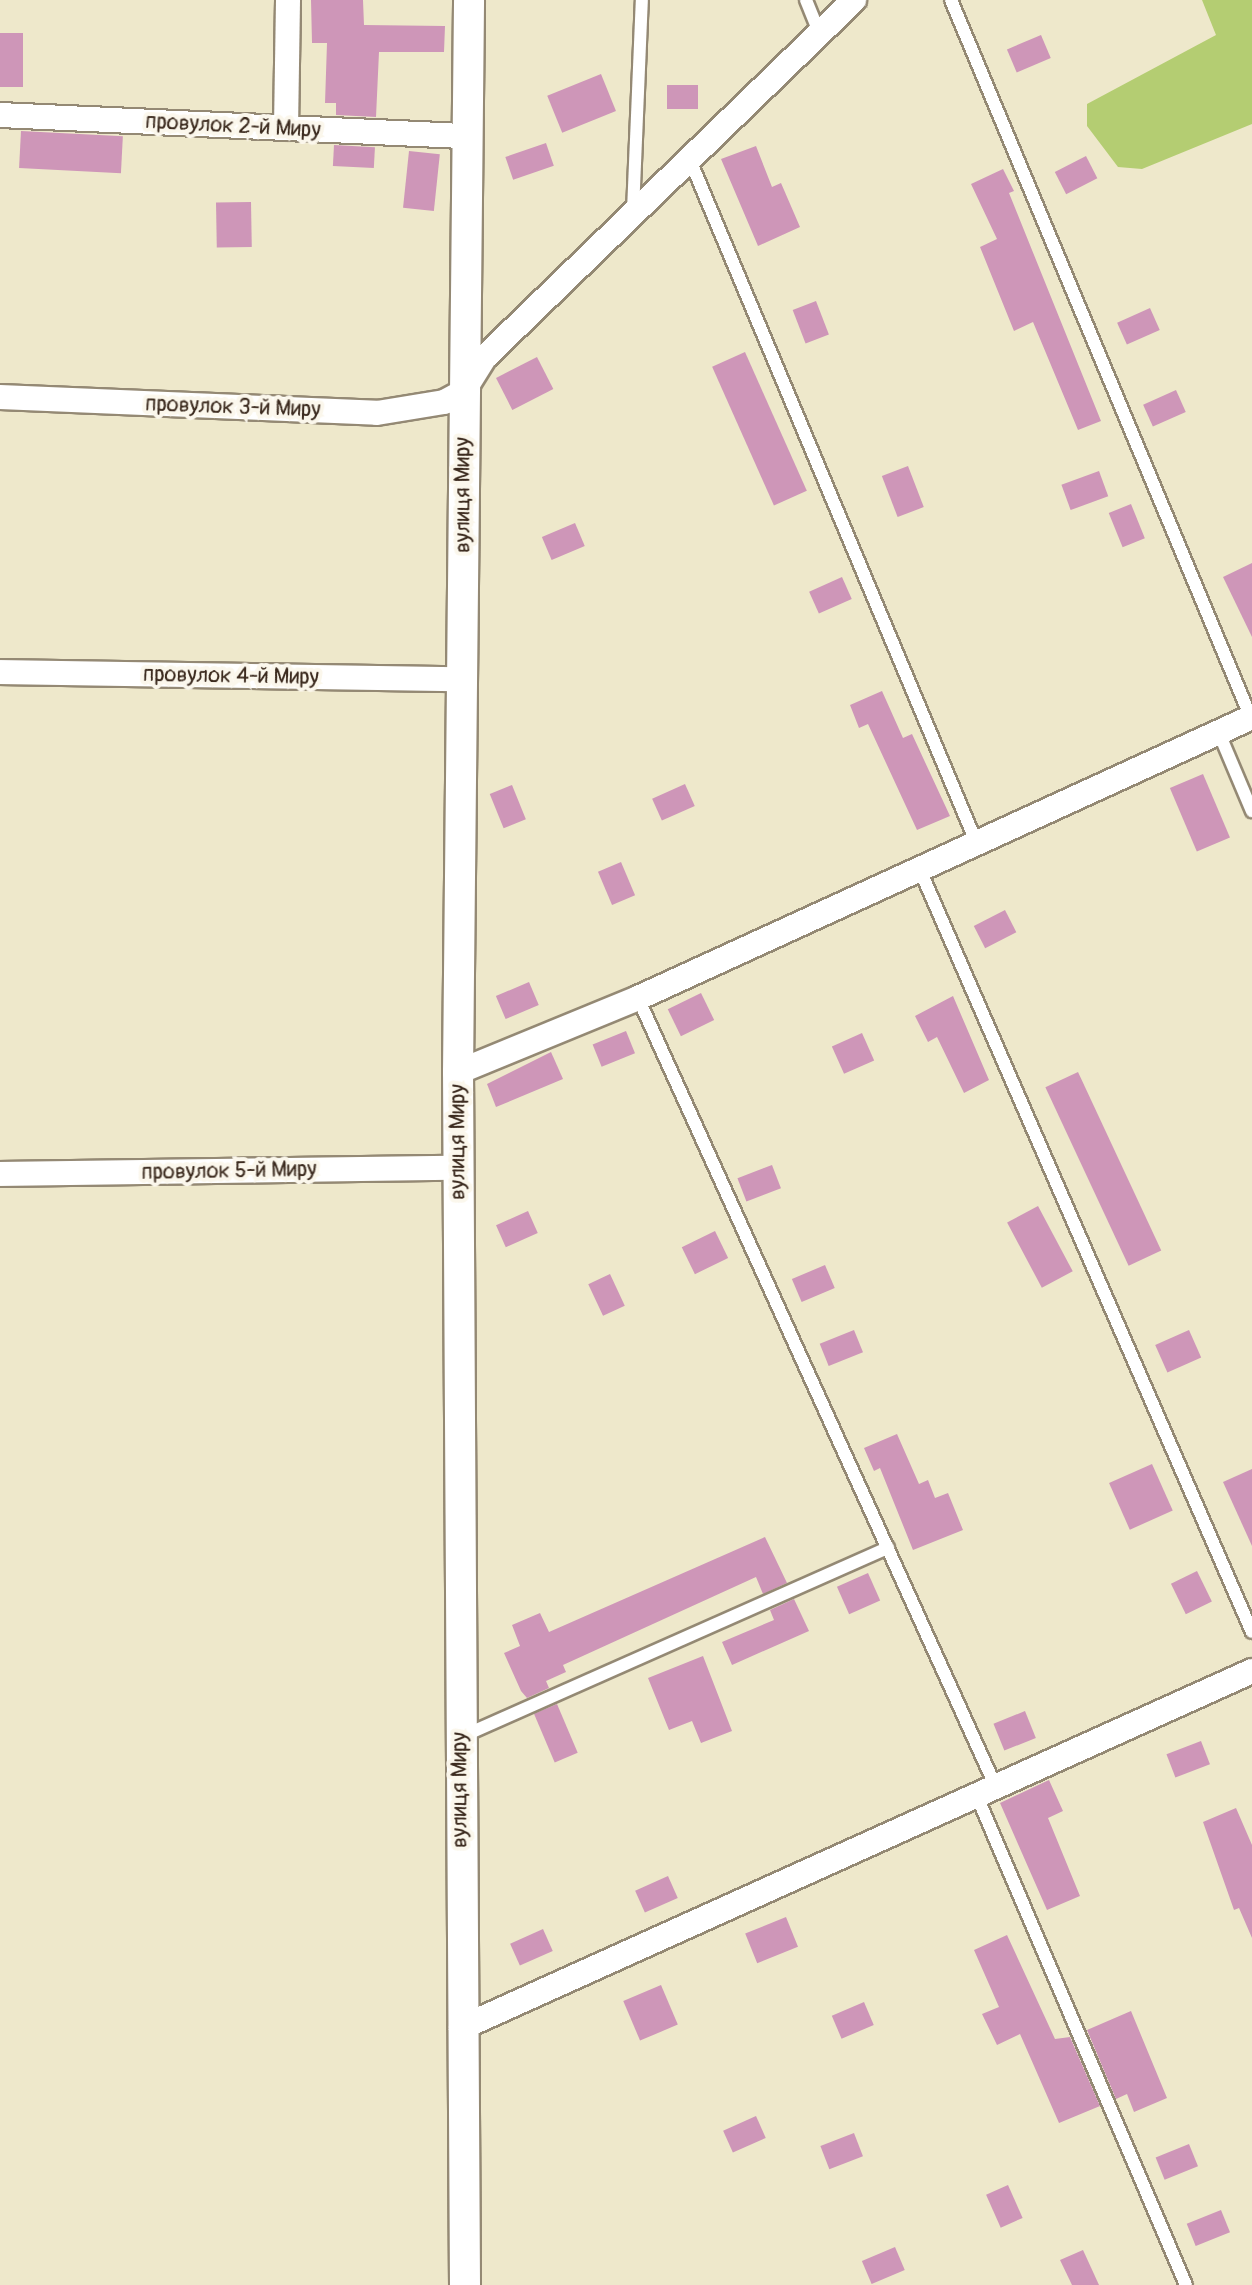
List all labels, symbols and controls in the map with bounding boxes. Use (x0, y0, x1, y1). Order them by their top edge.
street label: провулок 2-й Миру (145, 108, 321, 144)
street label: провулок 3-й Миру (145, 391, 321, 423)
street label: вулиця Миру (450, 437, 476, 553)
street label: провулок 4-й Миру (143, 661, 319, 691)
street label: вулиця Миру (445, 1084, 471, 1200)
street label: провулок 5-й Миру (141, 1156, 317, 1186)
street label: вулиця Миру (447, 1732, 473, 1848)

